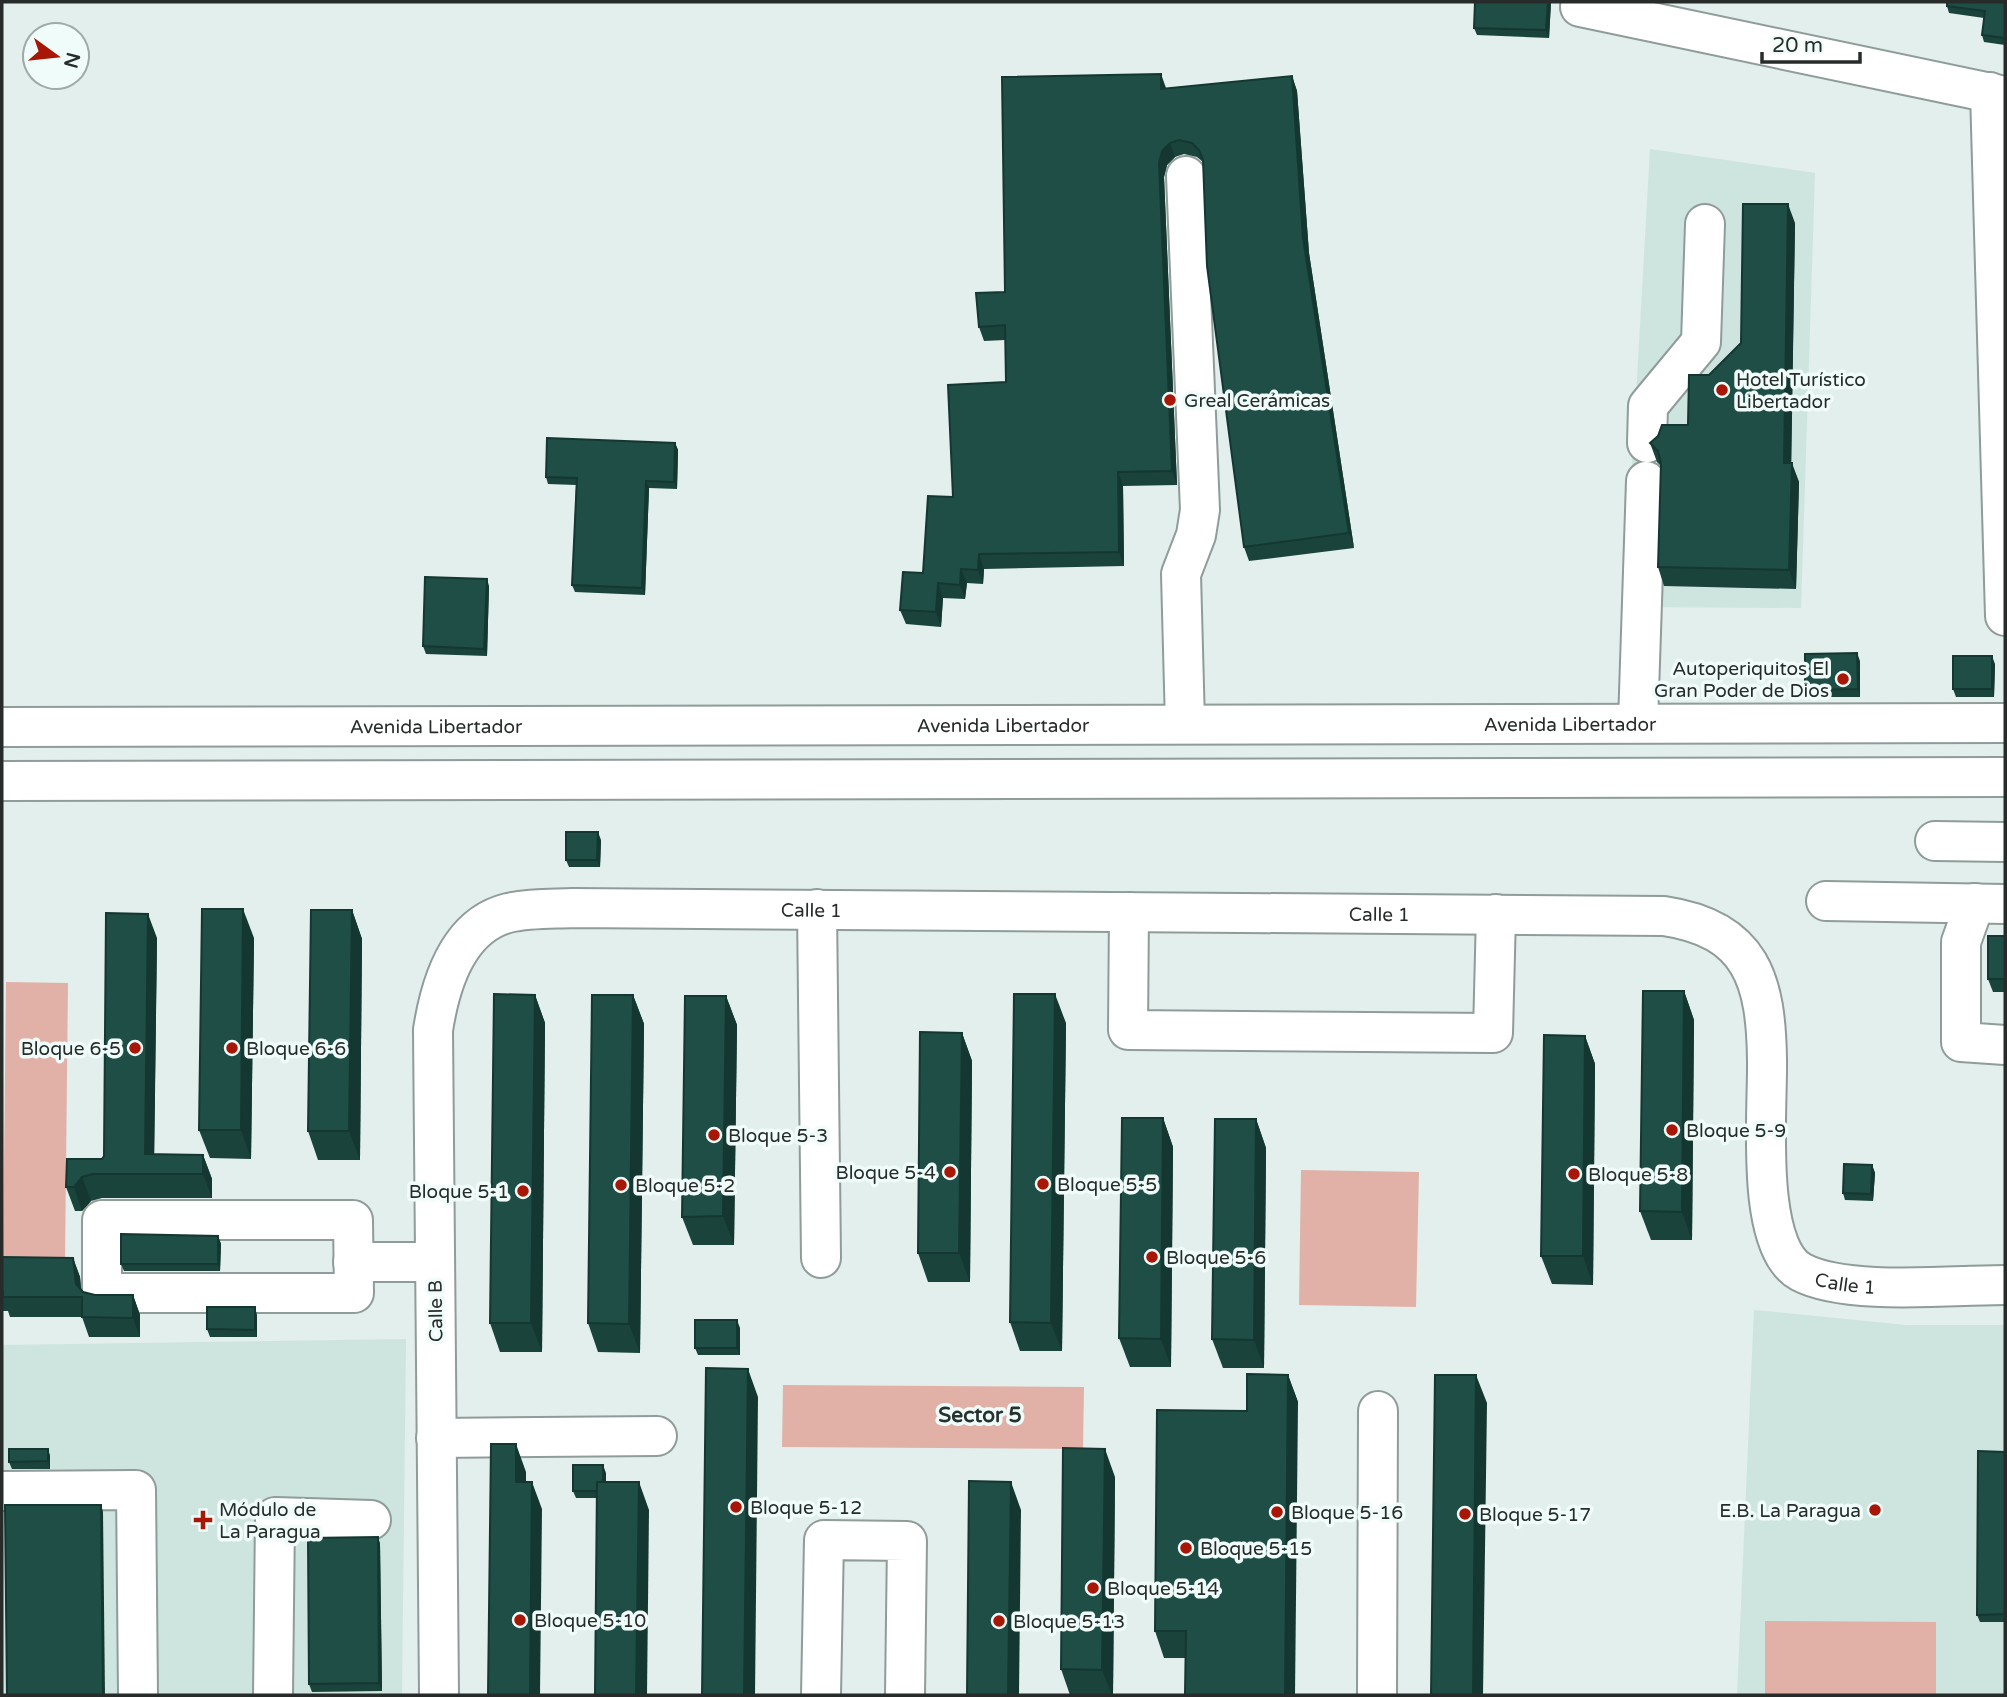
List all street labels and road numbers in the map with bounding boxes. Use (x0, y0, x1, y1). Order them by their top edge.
street label: Avenida Libertador (1484, 714, 1657, 736)
street label: Avenida Libertador (917, 715, 1090, 737)
street label: Avenida Libertador (350, 716, 523, 738)
street label: Calle 1 (781, 900, 842, 922)
street label: Calle 1 (1349, 904, 1410, 926)
street label: Calle 1 (1812, 1268, 1876, 1299)
street label: Calle B (424, 1280, 448, 1342)

